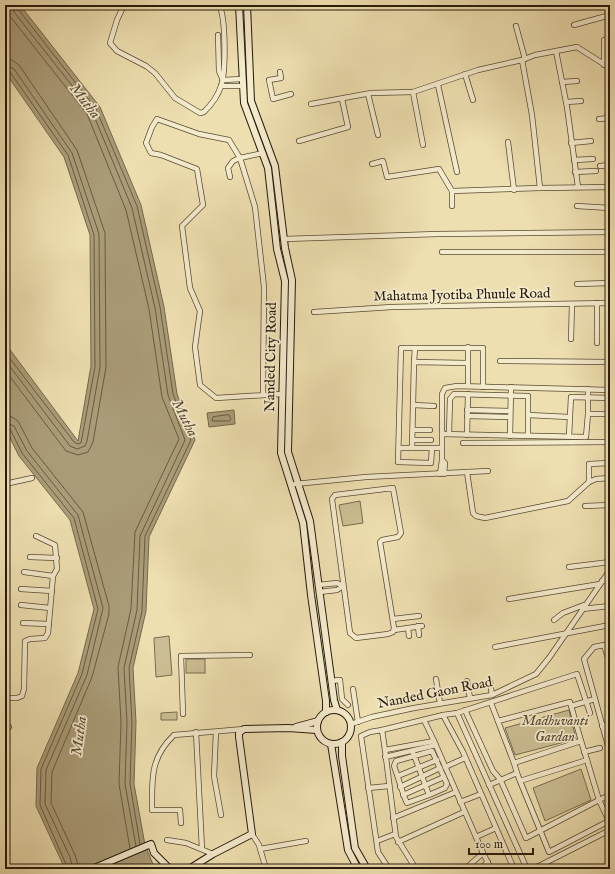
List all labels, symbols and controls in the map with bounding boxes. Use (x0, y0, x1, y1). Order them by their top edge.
water label: Mutha (65, 79, 105, 123)
street label: Mahatma Jyotiba Phuule Road (373, 284, 551, 306)
street label: Nanded City Road (261, 301, 281, 412)
water label: Mutha (168, 396, 203, 440)
street label: Nanded Gaon Road (376, 673, 494, 713)
park label: Madhuvanti Gardan (521, 712, 590, 746)
water label: Mutha (67, 715, 91, 757)
scale bar (469, 830, 533, 856)
text: 100 m (475, 837, 503, 852)

